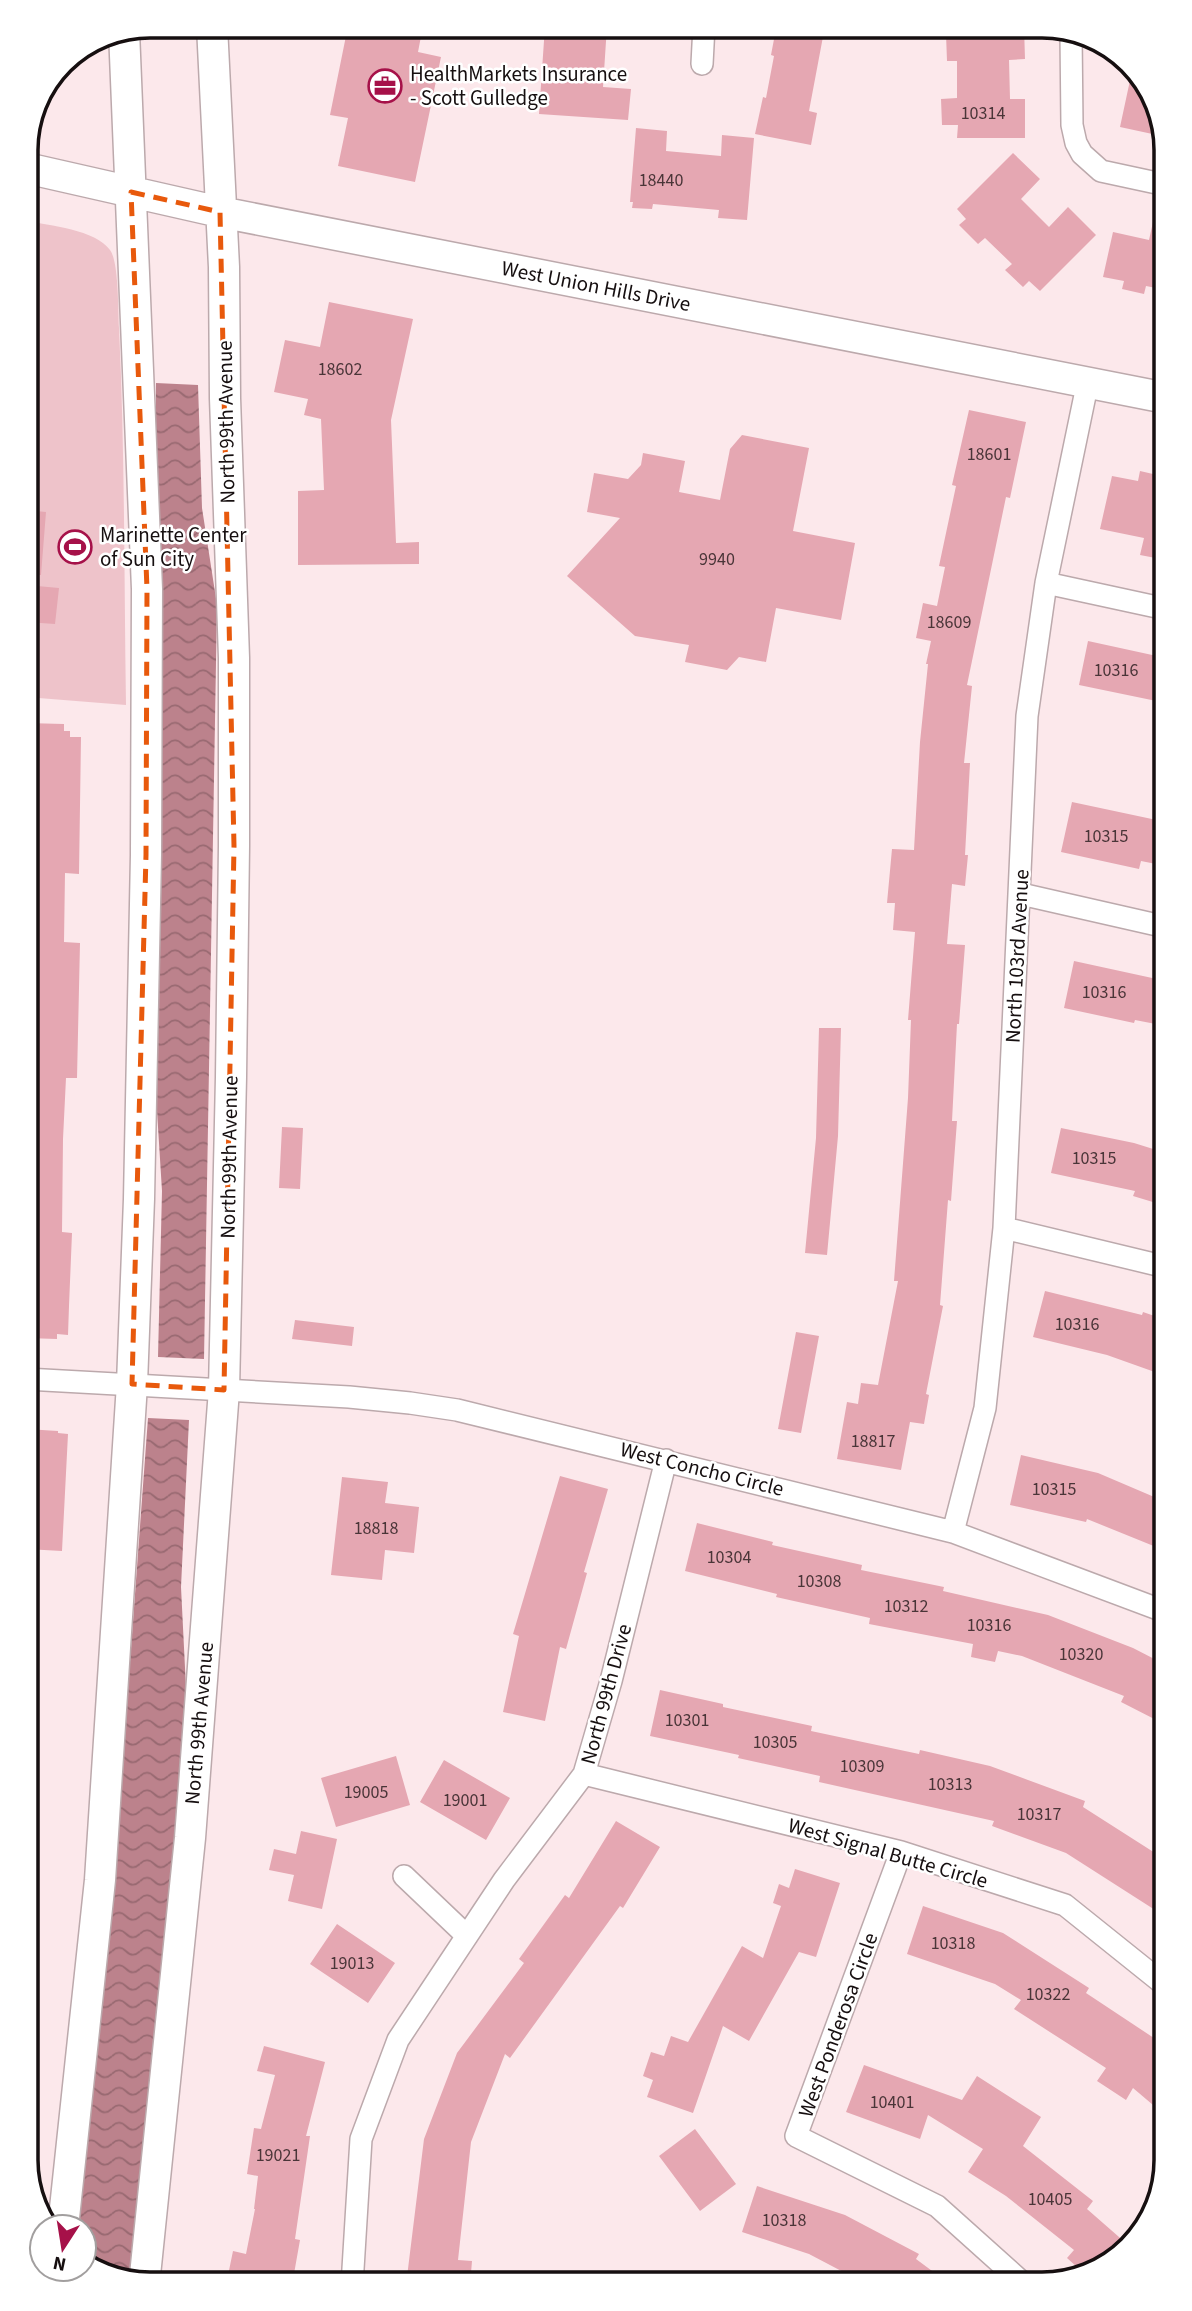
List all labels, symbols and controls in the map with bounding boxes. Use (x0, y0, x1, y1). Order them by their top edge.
place label: HealthMarkets Insurance - Scott Gulledge (410, 59, 627, 113)
office icon: HealthMarkets Insurance - Scott Gulledge (366, 67, 404, 105)
house number: 10314 (961, 101, 1005, 126)
house number: 18440 (639, 168, 683, 193)
street label: West Union Hills Drive (499, 253, 693, 319)
street label: North 99th Avenue (210, 340, 242, 504)
house number: 18602 (318, 357, 362, 382)
house number: 18601 (967, 442, 1011, 467)
place label: Marinette Center of Sun City (100, 520, 247, 574)
sports icon: Marinette Center of Sun City (56, 528, 94, 566)
house number: 9940 (699, 547, 735, 572)
house number: 18609 (927, 610, 971, 635)
house number: 10316 (1094, 658, 1138, 683)
house number: 10315 (1084, 824, 1128, 849)
street label: North 103rd Avenue (997, 868, 1037, 1044)
house number: 10316 (1082, 980, 1126, 1005)
street label: North 99th Avenue (213, 1075, 245, 1239)
house number: 10315 (1072, 1146, 1116, 1171)
house number: 10316 (1055, 1312, 1099, 1337)
house number: 18817 (851, 1429, 895, 1454)
street label: West Concho Circle (617, 1434, 787, 1504)
house number: 10315 (1032, 1477, 1076, 1502)
house number: 18818 (354, 1516, 398, 1541)
house number: 10304 (707, 1545, 751, 1570)
house number: 10308 (797, 1569, 841, 1594)
house number: 10312 (884, 1594, 928, 1619)
house number: 10316 (967, 1613, 1011, 1638)
street label: North 99th Drive (573, 1621, 639, 1767)
street label: North 99th Avenue (177, 1640, 221, 1806)
house number: 10320 (1059, 1642, 1103, 1667)
house number: 10301 (665, 1708, 709, 1733)
house number: 10305 (753, 1730, 797, 1755)
house number: 10309 (840, 1754, 884, 1779)
house number: 10313 (928, 1772, 972, 1797)
house number: 19005 (344, 1780, 388, 1805)
house number: 19001 (443, 1788, 487, 1813)
house number: 10317 (1017, 1802, 1061, 1827)
street label: West Signal Butte Circle (785, 1810, 991, 1896)
street label: West Ponderosa Circle (791, 1928, 885, 2122)
house number: 10318 (931, 1931, 975, 1956)
house number: 19013 (330, 1951, 374, 1976)
house number: 10322 (1026, 1982, 1070, 2007)
house number: 10401 (870, 2090, 914, 2115)
house number: 19021 (256, 2143, 300, 2168)
house number: 10405 (1028, 2187, 1072, 2212)
house number: 10318 (762, 2208, 806, 2233)
north arrow (28, 2213, 98, 2283)
text: N (51, 2249, 69, 2278)

